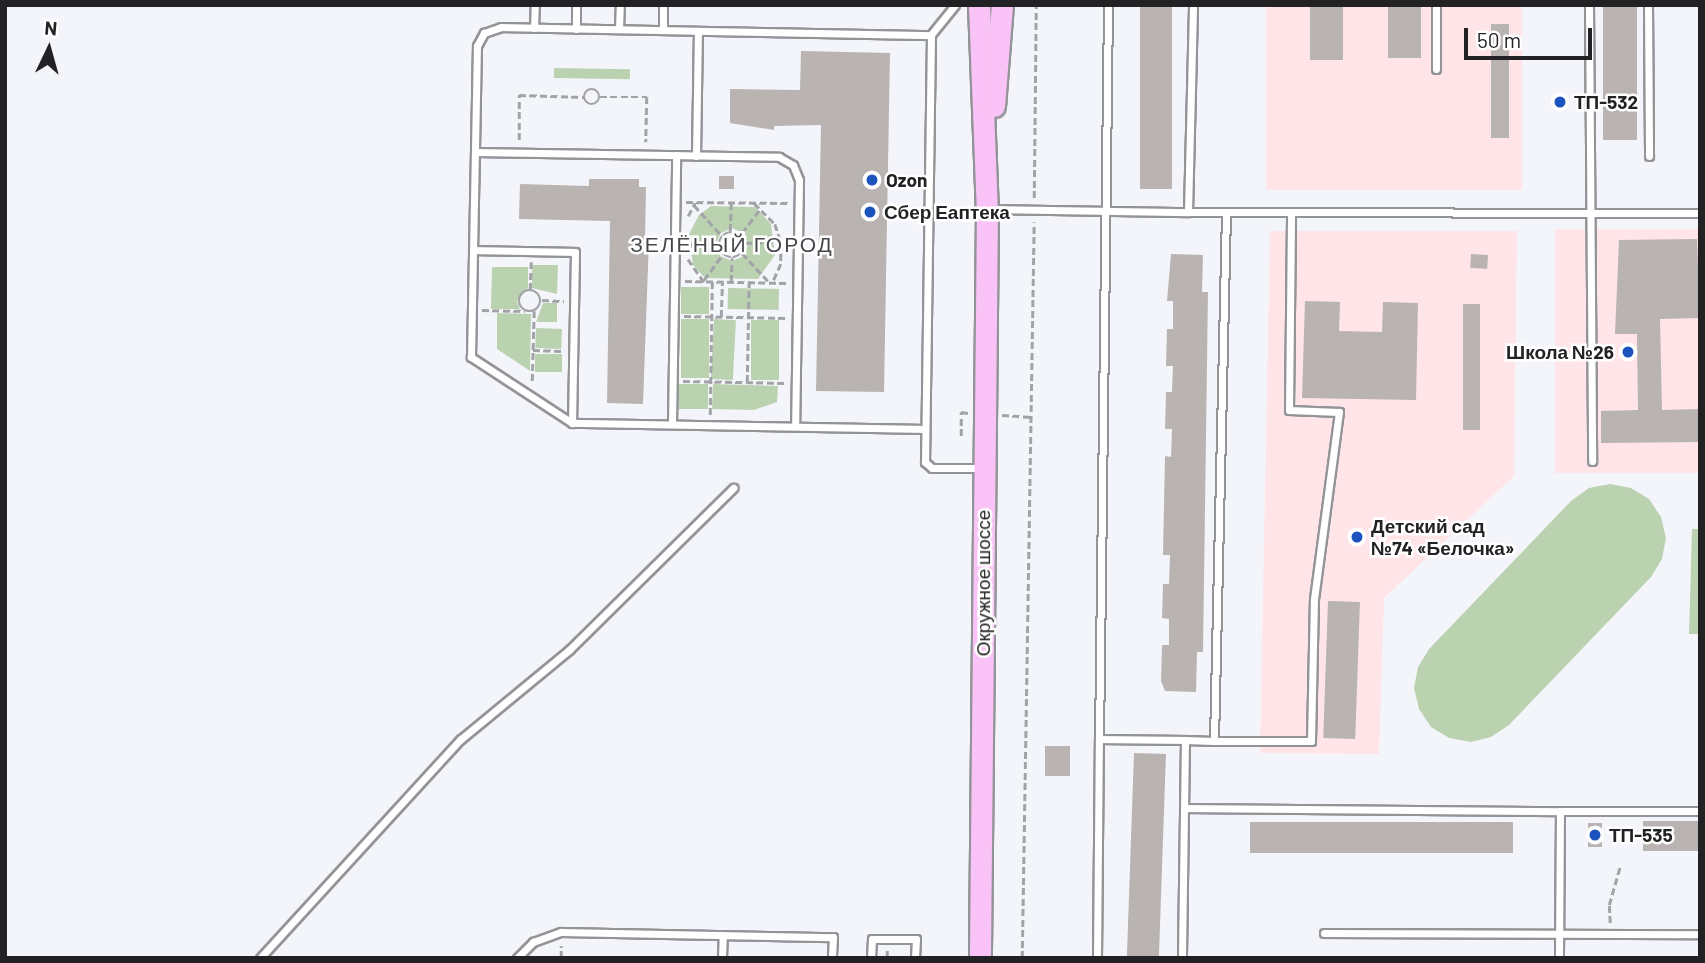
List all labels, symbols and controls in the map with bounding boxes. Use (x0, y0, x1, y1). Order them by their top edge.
north arrow (14, 14, 84, 84)
scale bar (1467, 14, 1595, 58)
text: N (44, 16, 58, 40)
text: 50 m (1477, 27, 1521, 52)
place label: ТП-532 (1574, 91, 1638, 113)
marker: ТП-532 (1552, 94, 1568, 110)
place label: Ozon (886, 169, 928, 191)
marker: Ozon (864, 172, 880, 188)
place label: Сбер Еаптека (884, 201, 1010, 223)
marker: Сбер Еаптека (862, 204, 878, 220)
district label: ЗЕЛЁНЫЙ ГОРОД (632, 231, 832, 257)
place label: Школа №26 (1506, 341, 1614, 363)
marker: Школа №26 (1620, 344, 1636, 360)
street label: Окружное шоссе (972, 510, 994, 656)
place label: Детский сад №74 «Белочка» (1371, 515, 1515, 559)
marker: Детский сад №74 «Белочка» (1349, 529, 1365, 545)
place label: ТП-535 (1609, 824, 1673, 846)
marker: ТП-535 (1587, 827, 1603, 843)

